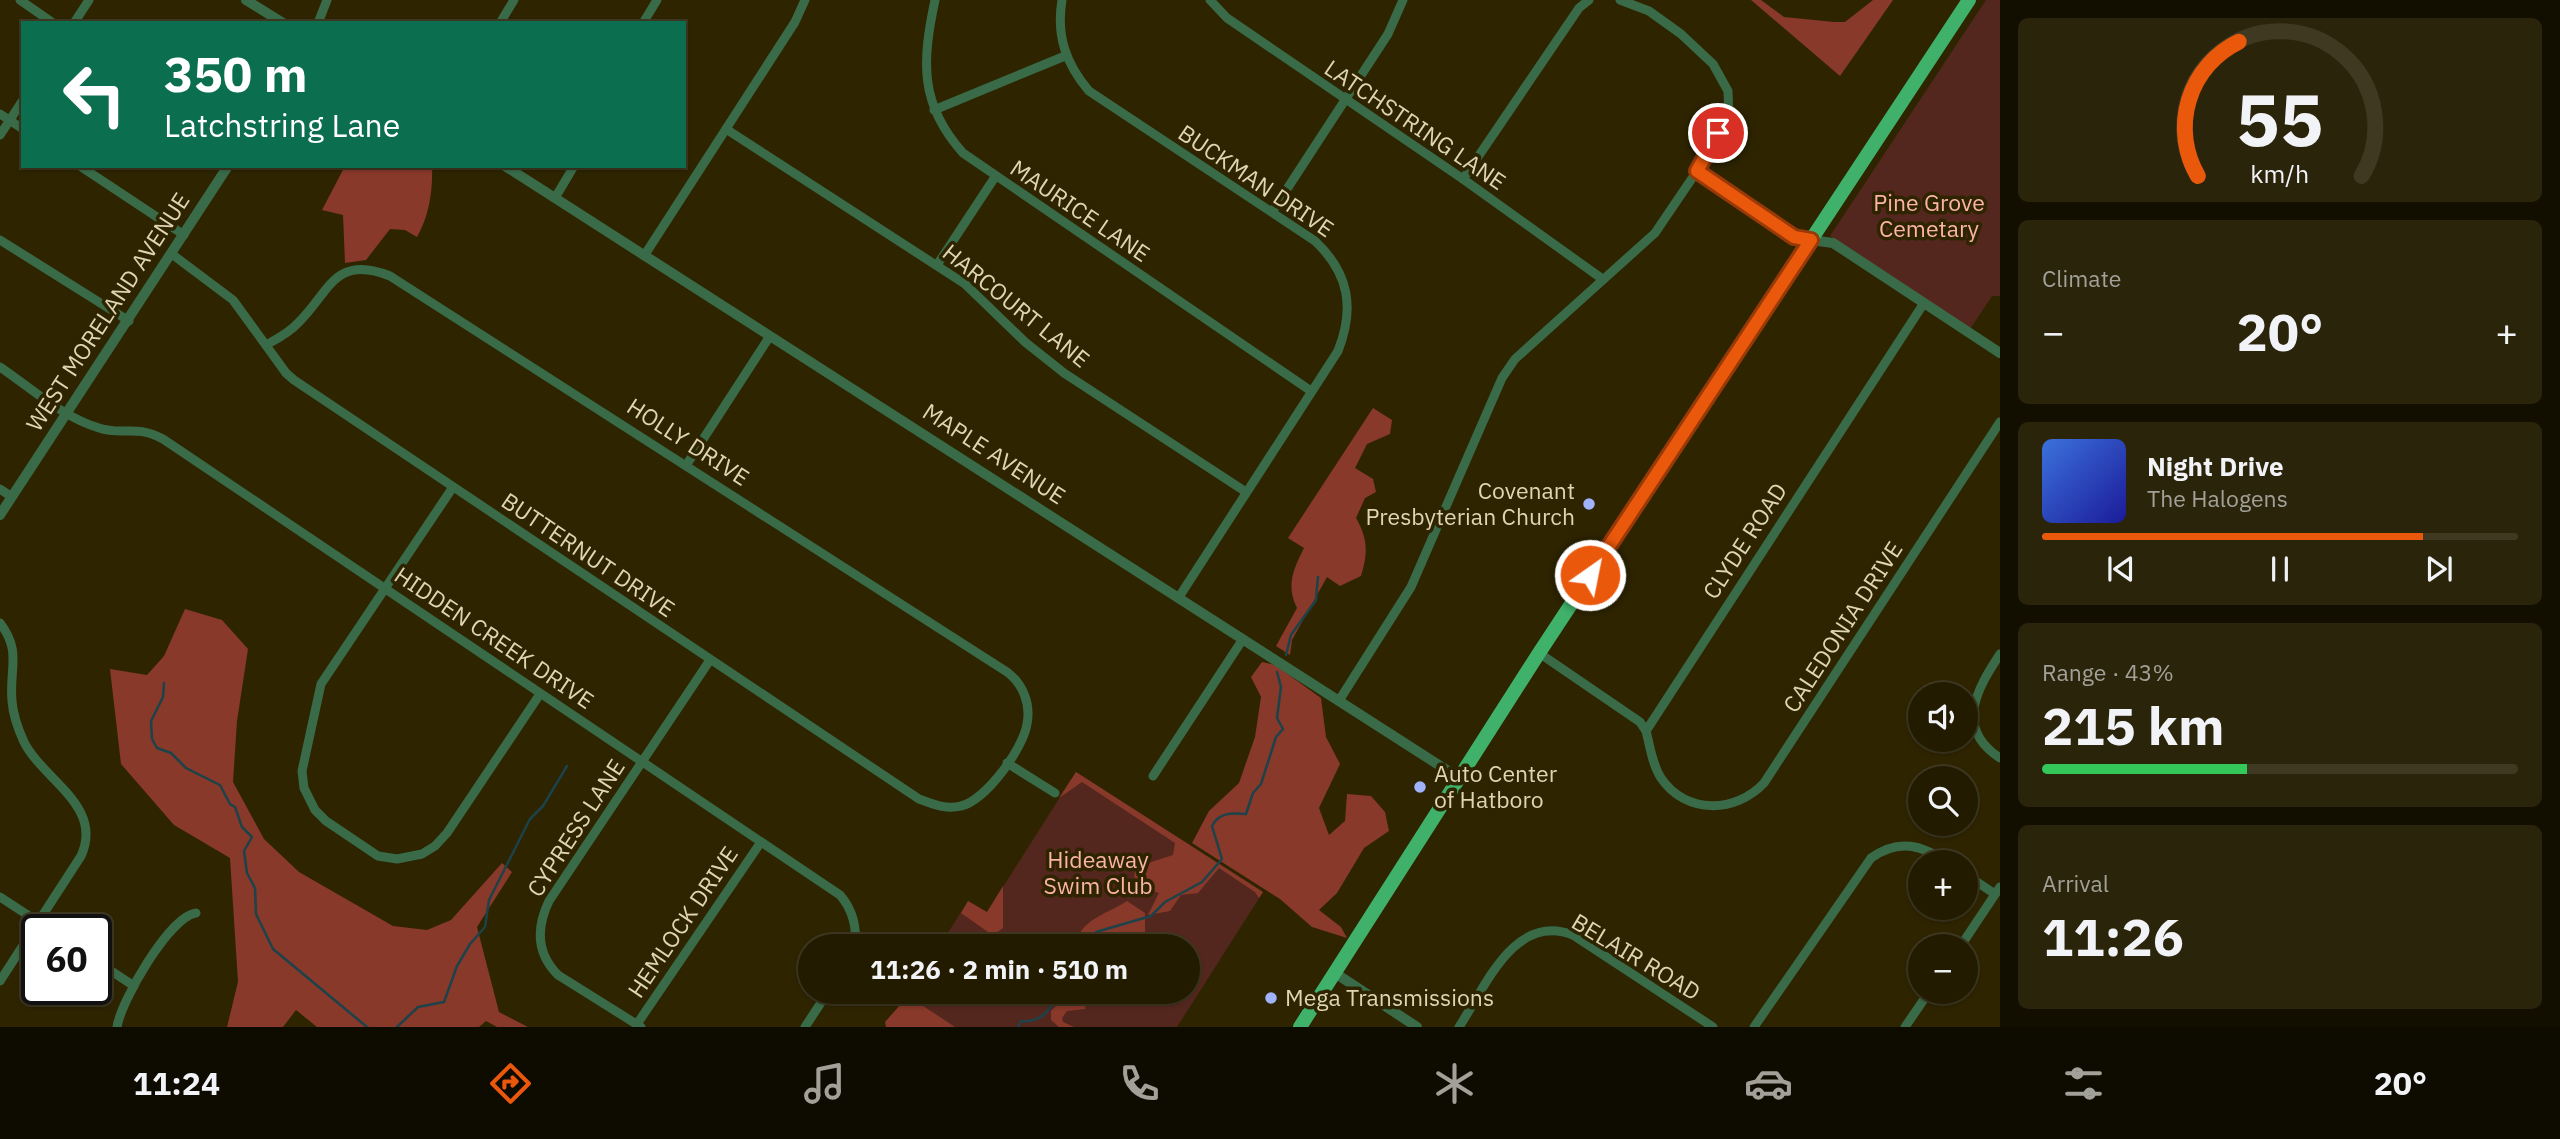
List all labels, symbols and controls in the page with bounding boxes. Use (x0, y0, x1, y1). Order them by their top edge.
text: 350 m (164, 42, 308, 105)
icon: left (49, 49, 140, 140)
street label: LATCHSTRING LANE (1319, 52, 1512, 196)
text: 55 (2236, 71, 2324, 166)
pin (1688, 103, 1748, 163)
text: Latchstring Lane (164, 104, 400, 146)
icon: arrive (1699, 114, 1737, 152)
street label: BUCKMAN DRIVE (1173, 117, 1340, 243)
street label: MAURICE LANE (1005, 152, 1156, 268)
text: km/h (2251, 157, 2309, 190)
street label: WEST MORELAND AVENUE (19, 186, 196, 437)
park label: Pine Grove Cemetary (1873, 187, 1985, 243)
street label: HARCOURT LANE (937, 237, 1096, 374)
text: Climate (2042, 263, 2121, 293)
text: 20° (2237, 298, 2323, 365)
text: − (2042, 307, 2065, 356)
text: + (2495, 307, 2518, 356)
street label: HOLLY DRIVE (622, 391, 755, 492)
street label: MAPLE AVENUE (918, 396, 1072, 510)
text: Night Drive (2147, 449, 2284, 483)
place label: Covenant Presbyterian Church (1365, 475, 1575, 531)
street label: CLYDE ROAD (1695, 477, 1793, 604)
text: The Halogens (2147, 483, 2288, 513)
street label: BUTTERNUT DRIVE (496, 485, 681, 623)
marker: Covenant Presbyterian Church (1581, 496, 1597, 512)
street label: CALEDONIA DRIVE (1776, 535, 1909, 718)
position arrow (1553, 538, 1627, 612)
icon: previous (2102, 550, 2140, 588)
icon: pause (2261, 550, 2299, 588)
icon: next (2420, 550, 2458, 588)
street label: HIDDEN CREEK DRIVE (389, 559, 600, 715)
text: Range · 43% (2042, 657, 2174, 687)
map controls (1908, 682, 1978, 1004)
button: sound (1908, 682, 1978, 752)
text: 215 km (2042, 692, 2224, 759)
street label: CYPRESS LANE (520, 753, 631, 902)
place label: Auto Center of Hatboro (1434, 758, 1558, 814)
button: search (1908, 766, 1978, 836)
marker: Auto Center of Hatboro (1412, 779, 1428, 795)
street label: HEMLOCK DRIVE (620, 840, 744, 1003)
park label: Hideaway Swim Club (1043, 844, 1153, 900)
button: + (1908, 850, 1978, 920)
text: Arrival (2042, 868, 2109, 898)
text: 11:26 (2042, 903, 2184, 970)
street label: BELAIR ROAD (1567, 906, 1706, 1006)
speed limit sign: 60 (21, 914, 112, 1005)
button: − (1908, 934, 1978, 1004)
text: 11:26 · 2 min · 510 m (870, 952, 1128, 986)
place label: Mega Transmissions (1285, 982, 1494, 1012)
marker: Mega Transmissions (1263, 990, 1279, 1006)
icon: directions (486, 1059, 535, 1108)
icon: music (800, 1059, 849, 1108)
icon: phone (1115, 1059, 1164, 1108)
icon: climate (1430, 1059, 1479, 1108)
icon: car (1744, 1059, 1793, 1108)
icon: filters (2059, 1059, 2108, 1108)
text: 11:24 (133, 1062, 220, 1104)
text: 20° (2374, 1062, 2427, 1104)

